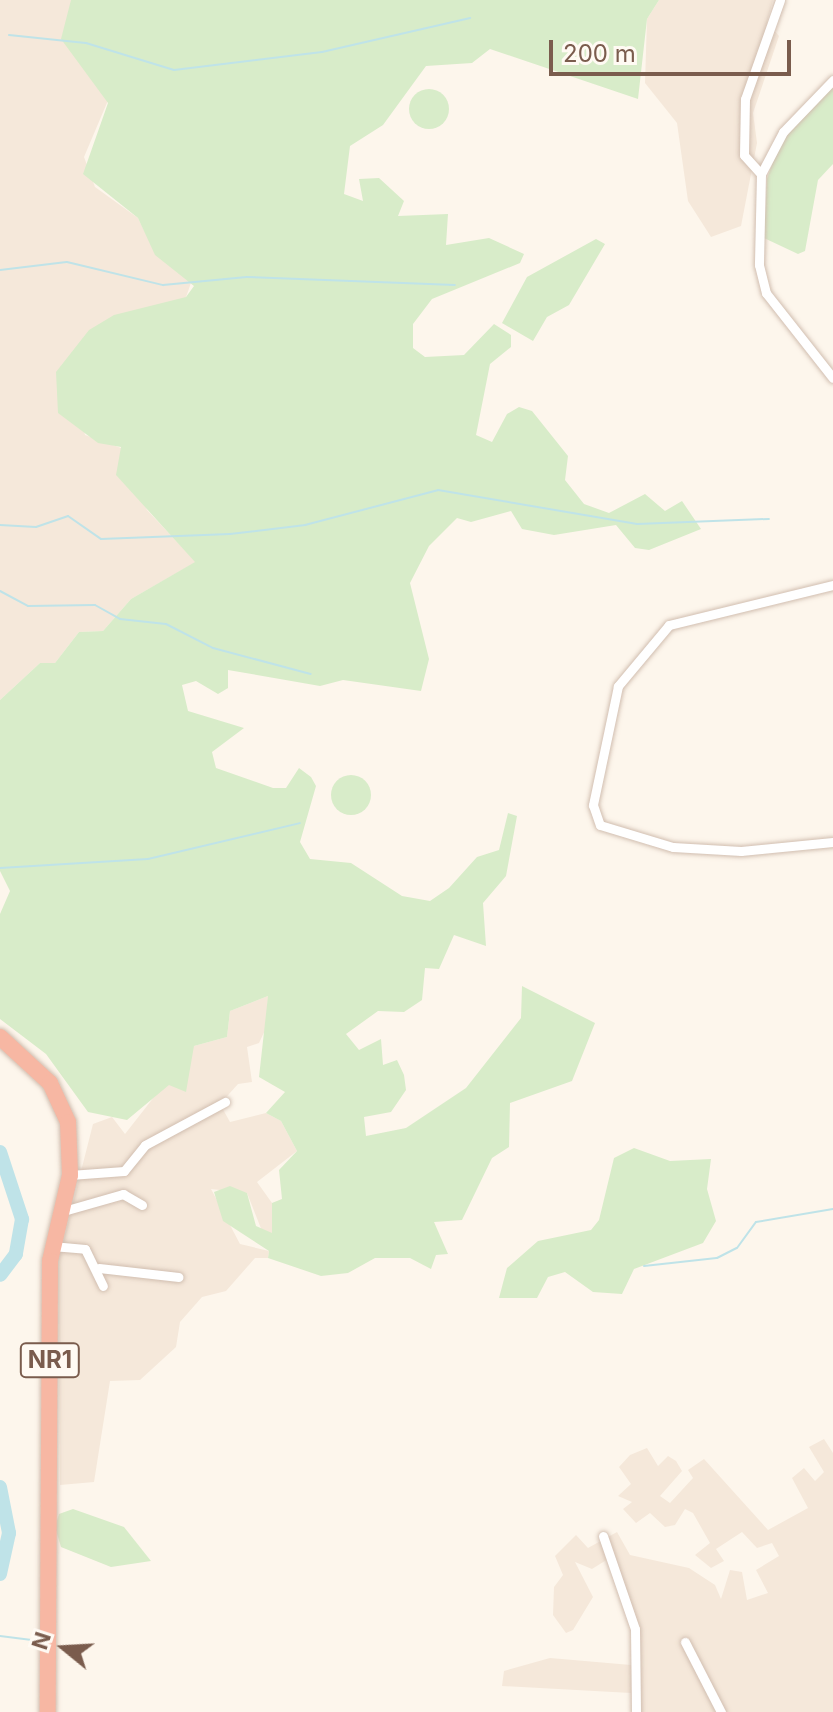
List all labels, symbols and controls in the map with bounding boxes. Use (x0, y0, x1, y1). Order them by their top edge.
scale bar (553, 24, 795, 74)
text: 200 m (563, 39, 636, 68)
road number: NR1 (18, 1340, 82, 1380)
north arrow (24, 1608, 104, 1688)
text: N (26, 1629, 56, 1653)

